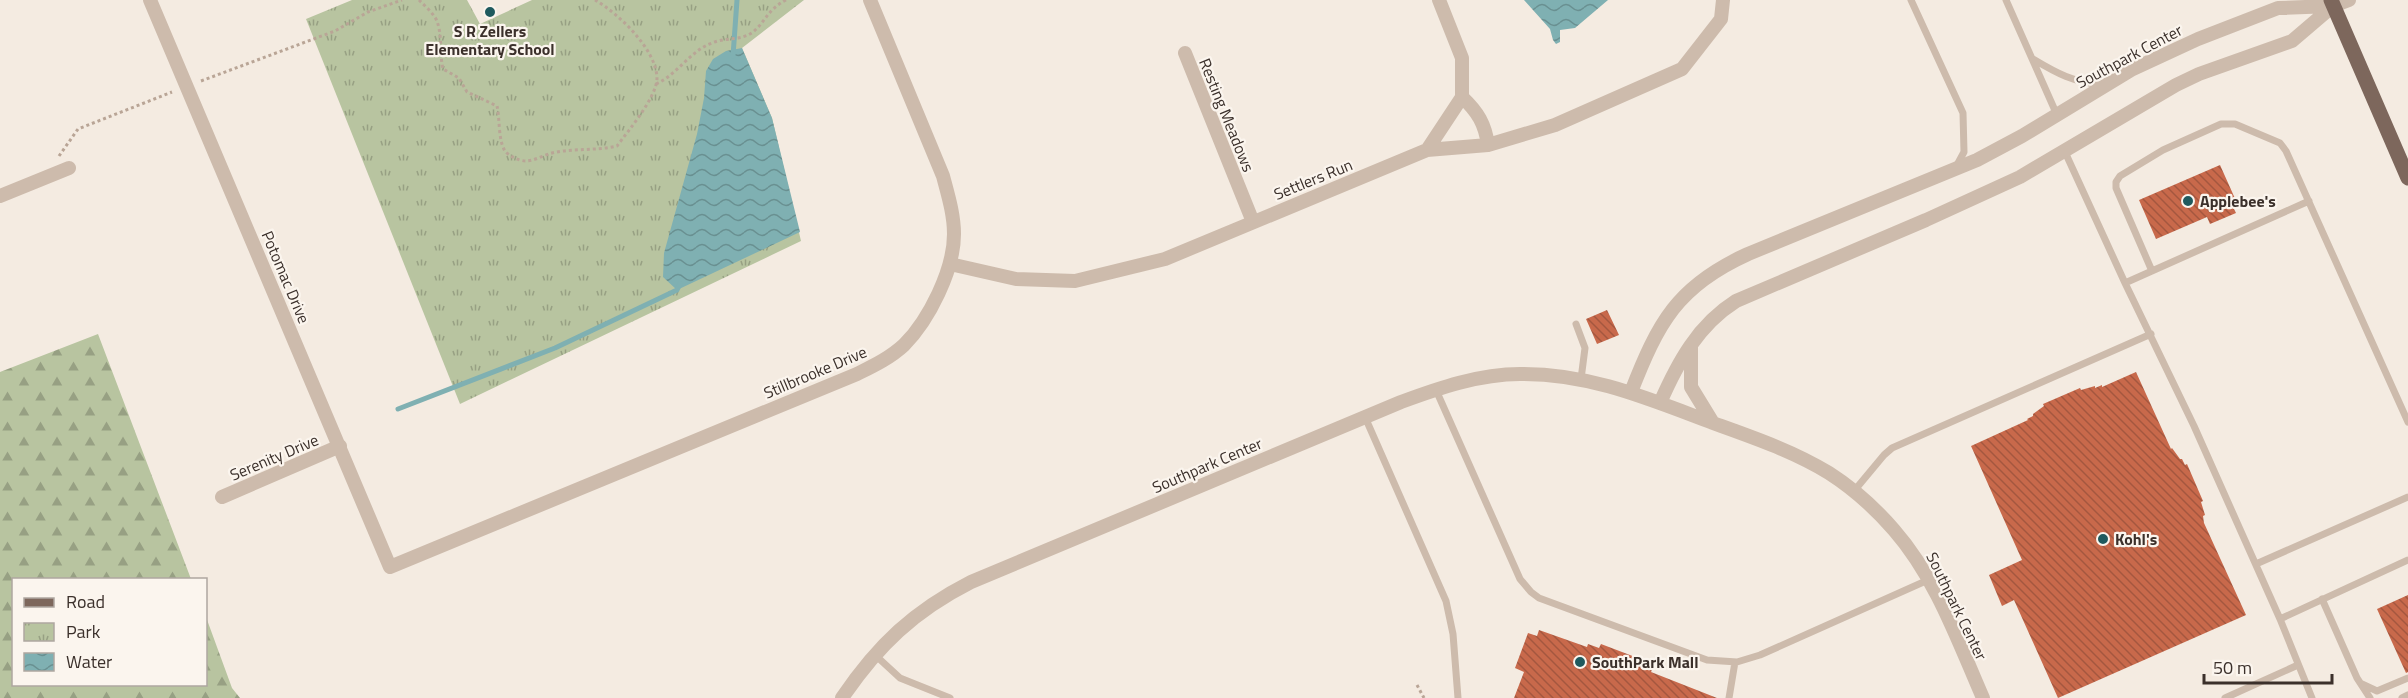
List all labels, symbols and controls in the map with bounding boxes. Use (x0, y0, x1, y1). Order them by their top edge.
marker: S R Zellers Elementary School (483, 5, 497, 19)
street label: Southpark Center (2072, 18, 2187, 94)
place label: S R Zellers Elementary School (425, 19, 555, 61)
street label: Resting Meadows (1193, 55, 1261, 175)
street label: Settlers Run (1270, 152, 1356, 206)
place label: Applebee's (2200, 189, 2276, 213)
marker: Applebee's (2181, 194, 2195, 208)
street label: Potomac Drive (256, 227, 316, 327)
street label: Stillbrooke Drive (760, 340, 870, 404)
street label: Serenity Drive (226, 428, 322, 486)
street label: Southpark Center (1148, 431, 1266, 499)
place label: Kohl's (2115, 527, 2157, 551)
marker: Kohl's (2096, 532, 2110, 546)
street label: Southpark Center (1920, 548, 1994, 664)
legend (12, 578, 207, 686)
text: Road (66, 588, 105, 615)
text: Park (66, 618, 101, 645)
scale bar (2204, 647, 2332, 685)
text: Water (66, 648, 112, 675)
place label: SouthPark Mall (1592, 650, 1699, 674)
text: 50 m (2213, 654, 2252, 681)
marker: SouthPark Mall (1573, 655, 1587, 669)

